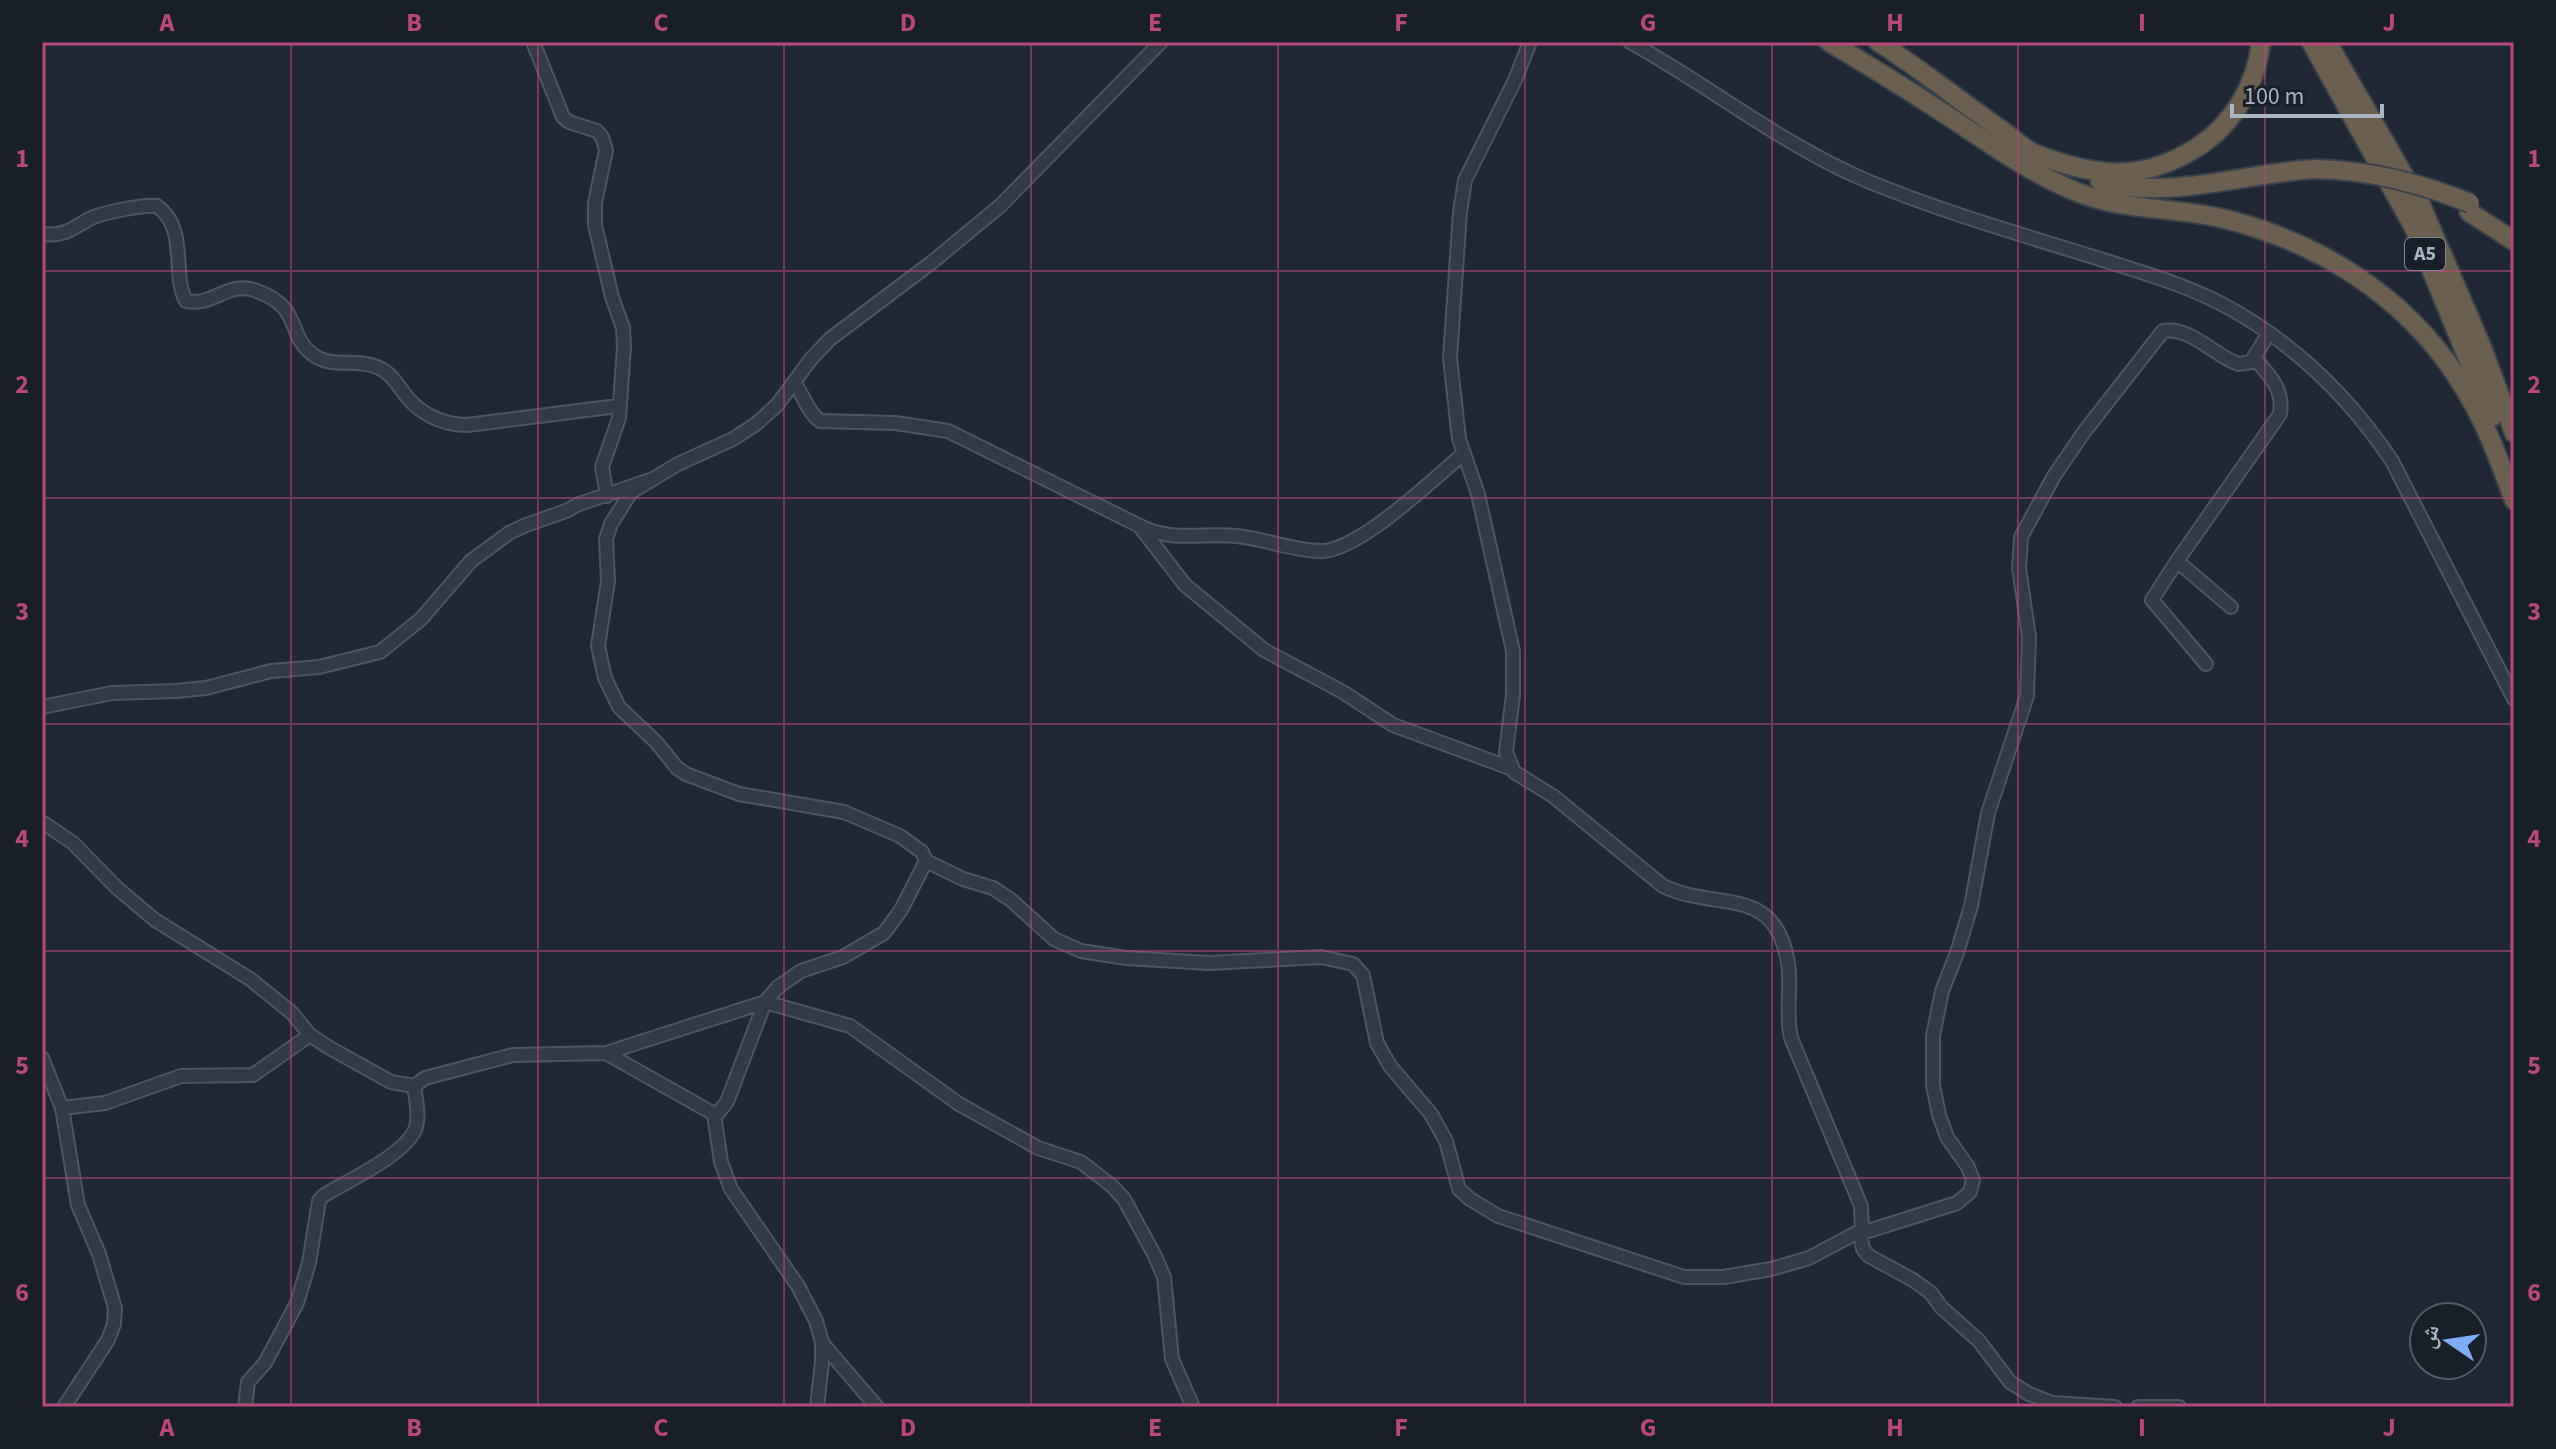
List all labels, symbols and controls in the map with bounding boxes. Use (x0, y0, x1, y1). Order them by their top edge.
text: A (159, 4, 176, 41)
text: B (406, 4, 422, 41)
text: C (653, 4, 669, 41)
text: D (900, 4, 916, 41)
text: E (1148, 4, 1162, 41)
text: F (1394, 4, 1408, 41)
text: G (1640, 4, 1656, 41)
text: H (1886, 4, 1904, 41)
text: I (2138, 4, 2146, 41)
text: J (2382, 4, 2396, 41)
scale bar (2232, 68, 2382, 118)
text: 100 m (2244, 79, 2304, 114)
text: 1 (15, 140, 29, 177)
text: 1 (2527, 140, 2541, 177)
road number: A5 (2405, 238, 2445, 270)
text: 2 (15, 366, 29, 403)
text: 2 (2527, 366, 2541, 403)
text: 3 (15, 593, 29, 630)
text: 3 (2527, 593, 2541, 630)
text: 4 (15, 820, 29, 857)
text: 4 (2527, 820, 2541, 857)
text: 5 (15, 1047, 29, 1084)
text: 5 (2527, 1047, 2541, 1084)
text: 6 (15, 1274, 29, 1311)
text: 6 (2527, 1274, 2541, 1311)
north arrow (2408, 1301, 2488, 1381)
text: ش (2411, 1322, 2448, 1352)
text: A (159, 1409, 176, 1446)
text: B (406, 1409, 422, 1446)
text: C (653, 1409, 669, 1446)
text: D (900, 1409, 916, 1446)
text: E (1148, 1409, 1162, 1446)
text: F (1394, 1409, 1408, 1446)
text: G (1640, 1409, 1656, 1446)
text: H (1886, 1409, 1904, 1446)
text: I (2138, 1409, 2146, 1446)
text: J (2382, 1409, 2396, 1446)

